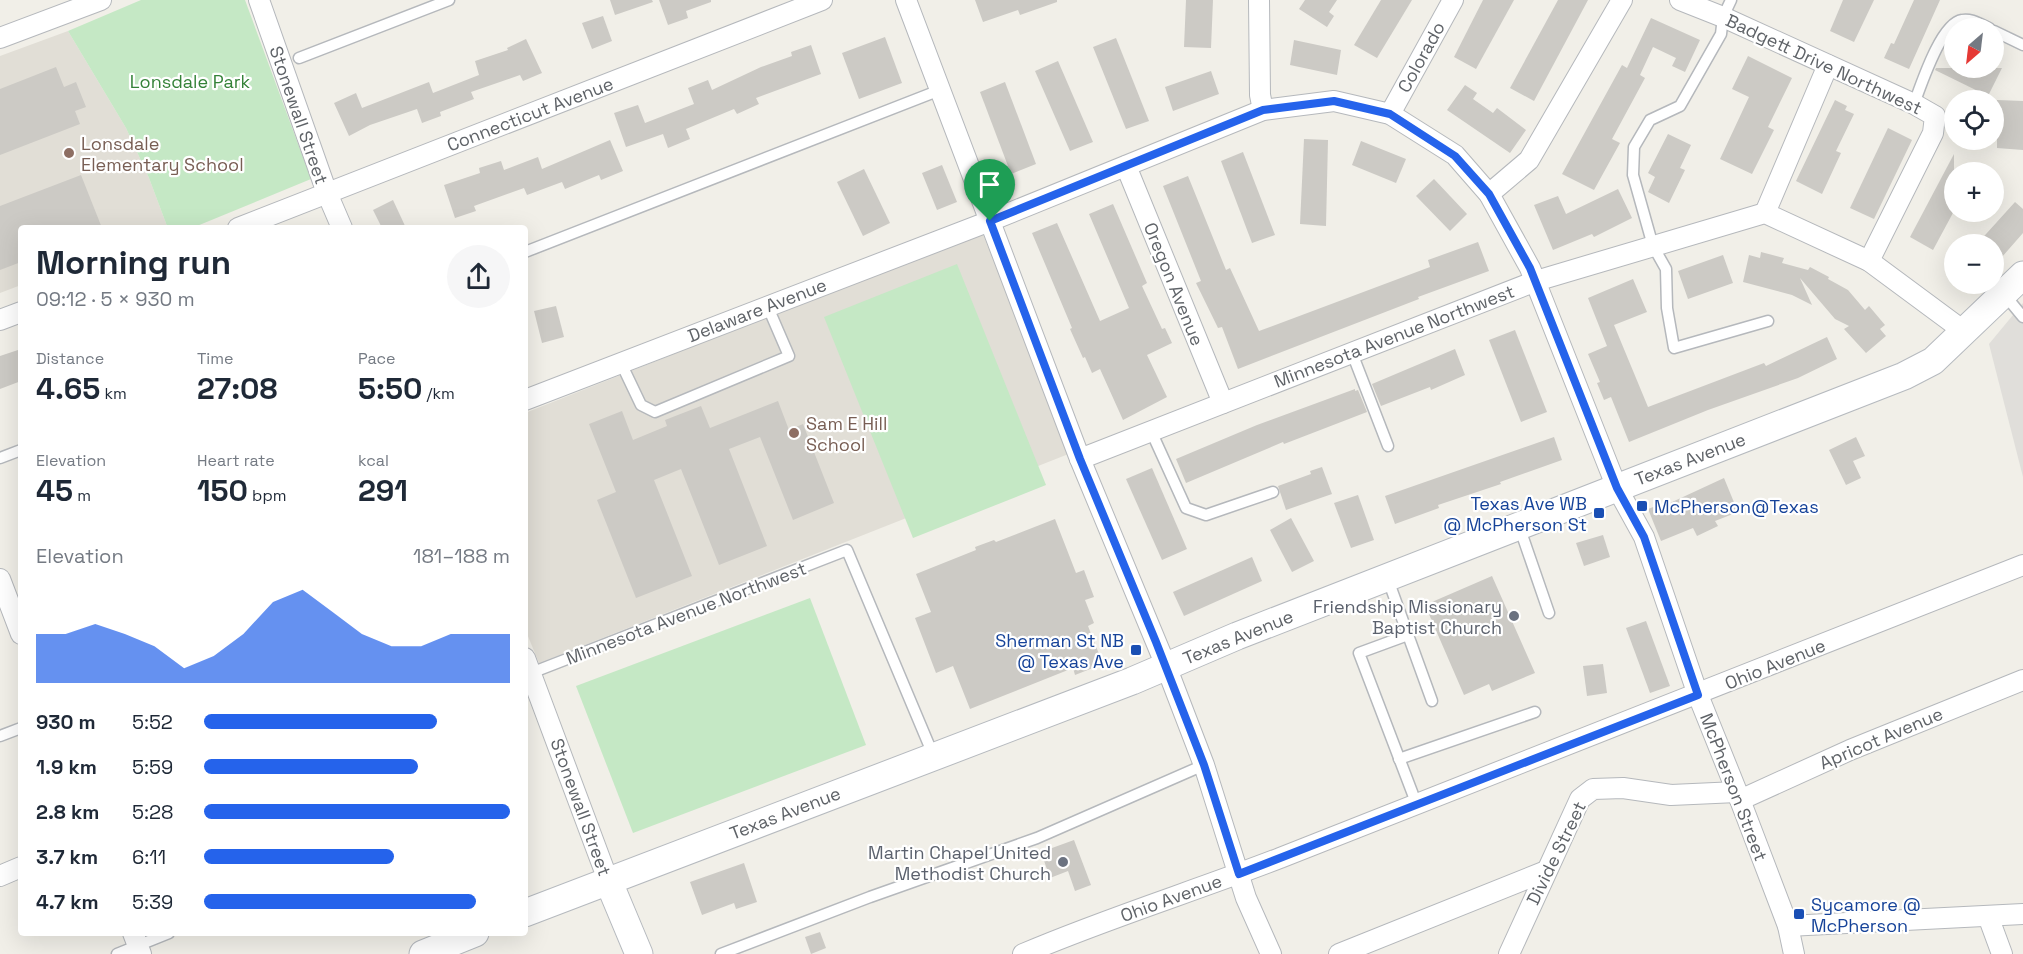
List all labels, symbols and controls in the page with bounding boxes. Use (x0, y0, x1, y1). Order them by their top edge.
street label: Badgett Drive Northwest (1722, 8, 1926, 120)
street label: Colorado (1392, 18, 1450, 96)
north arrow (1944, 18, 2004, 78)
map controls (1944, 18, 2004, 294)
street label: Stonewall Street (265, 43, 333, 187)
park label: Lonsdale Park (130, 70, 251, 93)
street label: Connecticut Avenue (443, 72, 617, 156)
button: locate (1944, 90, 2004, 150)
place label: Lonsdale Elementary School (81, 132, 244, 176)
marker: Lonsdale Elementary School (62, 146, 76, 160)
pin (964, 159, 1015, 221)
button: + (1944, 162, 2004, 222)
icon: arrive (973, 168, 1006, 201)
street label: Oregon Avenue (1139, 219, 1209, 349)
button: − (1944, 234, 2004, 294)
text: Morning run (36, 242, 231, 284)
button: share (447, 245, 510, 308)
street label: Delaware Avenue (684, 273, 830, 347)
street label: Minnesota Avenue Northwest (1271, 279, 1517, 393)
text: 09:12 · 5 × 930 m (36, 286, 195, 312)
text: Distance (36, 348, 104, 369)
text: Time (197, 348, 233, 369)
text: Pace (358, 348, 395, 369)
text: 4.65 (36, 369, 100, 408)
text: 27:08 (197, 369, 278, 408)
text: 5:50 (358, 369, 422, 408)
text: km (100, 383, 127, 404)
text: /km (422, 383, 455, 404)
place label: Sam E Hill School (806, 412, 887, 456)
marker: Sam E Hill School (787, 426, 801, 440)
street label: Texas Avenue (1631, 427, 1749, 491)
text: Elevation (36, 450, 106, 471)
text: Heart rate (197, 450, 275, 471)
text: kcal (358, 450, 389, 471)
text: 45 (36, 471, 73, 510)
text: 150 (197, 471, 248, 510)
text: 291 (358, 471, 408, 510)
text: m (73, 485, 91, 506)
text: bpm (248, 485, 286, 506)
place label: Texas Ave WB @ McPherson St (1443, 492, 1587, 536)
place label: McPherson@Texas (1654, 495, 1819, 518)
marker: McPherson@Texas (1635, 499, 1649, 513)
marker: Texas Ave WB @ McPherson St (1592, 506, 1606, 520)
text: Elevation (36, 543, 124, 569)
text: 181–188 m (413, 543, 510, 569)
street label: Minnesota Avenue Northwest (563, 556, 809, 670)
place label: Friendship Missionary Baptist Church (1313, 595, 1502, 639)
street label: Texas Avenue (1179, 604, 1297, 670)
marker: Friendship Missionary Baptist Church (1507, 609, 1521, 623)
place label: Sherman St NB @ Texas Ave (995, 629, 1124, 673)
street label: Ohio Avenue (1721, 633, 1829, 695)
marker: Sherman St NB @ Texas Ave (1129, 643, 1143, 657)
street label: Apricot Avenue (1816, 702, 1946, 774)
text: 930 m (36, 709, 96, 735)
text: 5:52 (132, 709, 173, 735)
street label: McPherson Street (1695, 710, 1773, 864)
street label: Stonewall Street (545, 735, 617, 879)
text: 1.9 km (36, 754, 97, 780)
text: 5:59 (132, 754, 173, 780)
street label: Texas Avenue (726, 781, 844, 845)
street label: Divide Street (1521, 797, 1591, 909)
text: 2.8 km (36, 799, 99, 825)
text: 5:28 (132, 799, 174, 825)
place label: Martin Chapel United Methodist Church (868, 841, 1051, 885)
text: 3.7 km (36, 844, 98, 870)
text: 6:11 (132, 844, 166, 870)
marker: Martin Chapel United Methodist Church (1056, 855, 1070, 869)
street label: Ohio Avenue (1117, 869, 1225, 927)
text: 4.7 km (36, 889, 99, 915)
text: 5:39 (132, 889, 173, 915)
place label: Sycamore @ McPherson (1811, 893, 1921, 937)
marker: Sycamore @ McPherson (1792, 907, 1806, 921)

